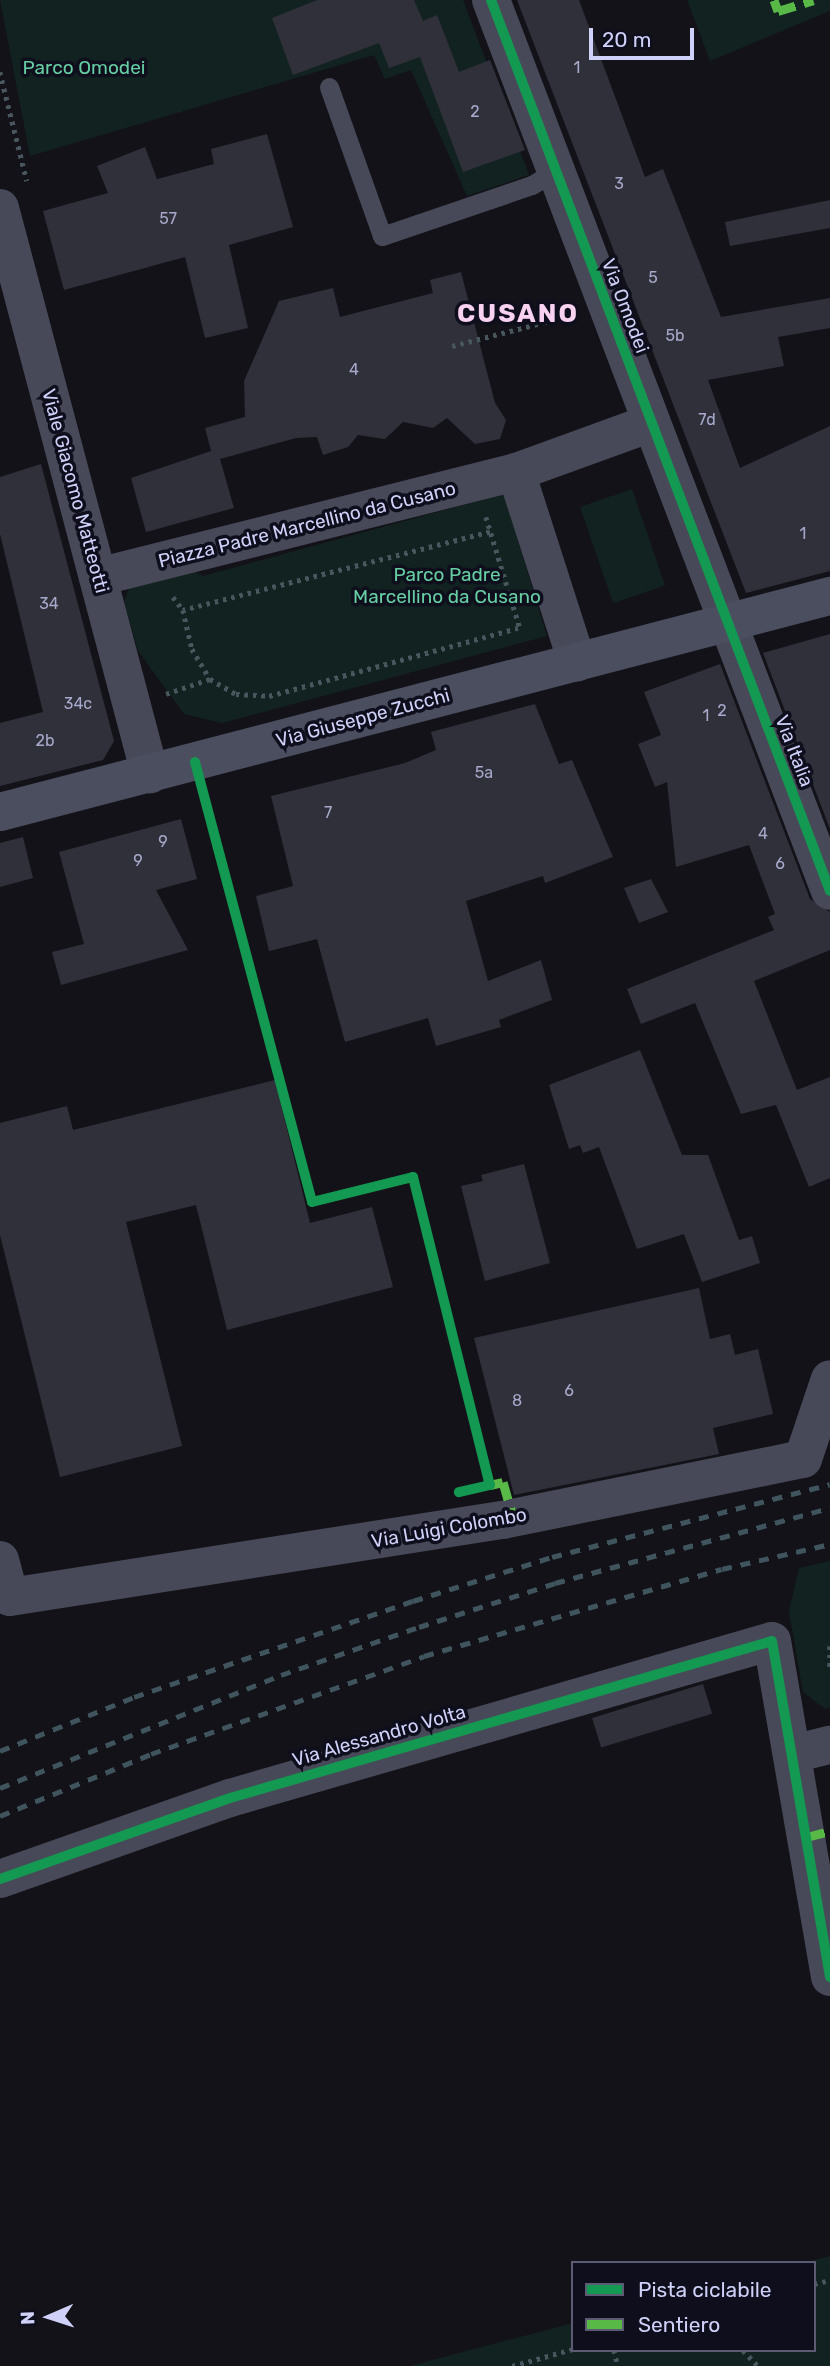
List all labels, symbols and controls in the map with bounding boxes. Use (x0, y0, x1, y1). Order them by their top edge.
scale bar (592, 14, 697, 58)
text: 20 m (602, 27, 651, 52)
park label: Parco Omodei (23, 57, 145, 79)
house number: 1 (574, 58, 580, 78)
house number: 2 (470, 102, 480, 122)
house number: 3 (614, 174, 624, 194)
house number: 57 (159, 209, 177, 229)
street label: Via Omodei (597, 256, 653, 356)
house number: 5 (648, 268, 658, 288)
district label: CUSANO (458, 298, 578, 330)
house number: 5b (665, 326, 685, 346)
house number: 4 (349, 360, 359, 380)
street label: Viale Giacomo Matteotti (37, 386, 113, 596)
house number: 7d (698, 410, 716, 430)
street label: Piazza Padre Marcellino da Cusano (156, 477, 458, 573)
house number: 1 (800, 524, 806, 544)
park label: Parco Padre Marcellino da Cusano (353, 564, 541, 608)
house number: 34 (39, 594, 59, 614)
street label: Via Giuseppe Zucchi (274, 684, 452, 752)
house number: 34c (64, 694, 92, 714)
house number: 2 (717, 701, 727, 721)
house number: 1 (703, 706, 709, 726)
street label: Via Italia (770, 712, 818, 790)
house number: 2b (36, 731, 54, 751)
house number: 5a (475, 763, 493, 783)
house number: 7 (324, 803, 332, 823)
house number: 4 (758, 824, 768, 844)
house number: 9 (158, 832, 168, 852)
house number: 9 (133, 851, 143, 871)
house number: 6 (775, 854, 785, 874)
house number: 6 (564, 1381, 574, 1401)
house number: 8 (512, 1391, 522, 1411)
street label: Via Luigi Colombo (370, 1503, 528, 1553)
street label: Via Alessandro Volta (289, 1700, 469, 1772)
legend (571, 2261, 816, 2352)
text: Pista ciclabile (638, 2277, 772, 2302)
north arrow (14, 2282, 84, 2352)
text: N (16, 2311, 39, 2326)
text: Sentiero (638, 2312, 720, 2337)

